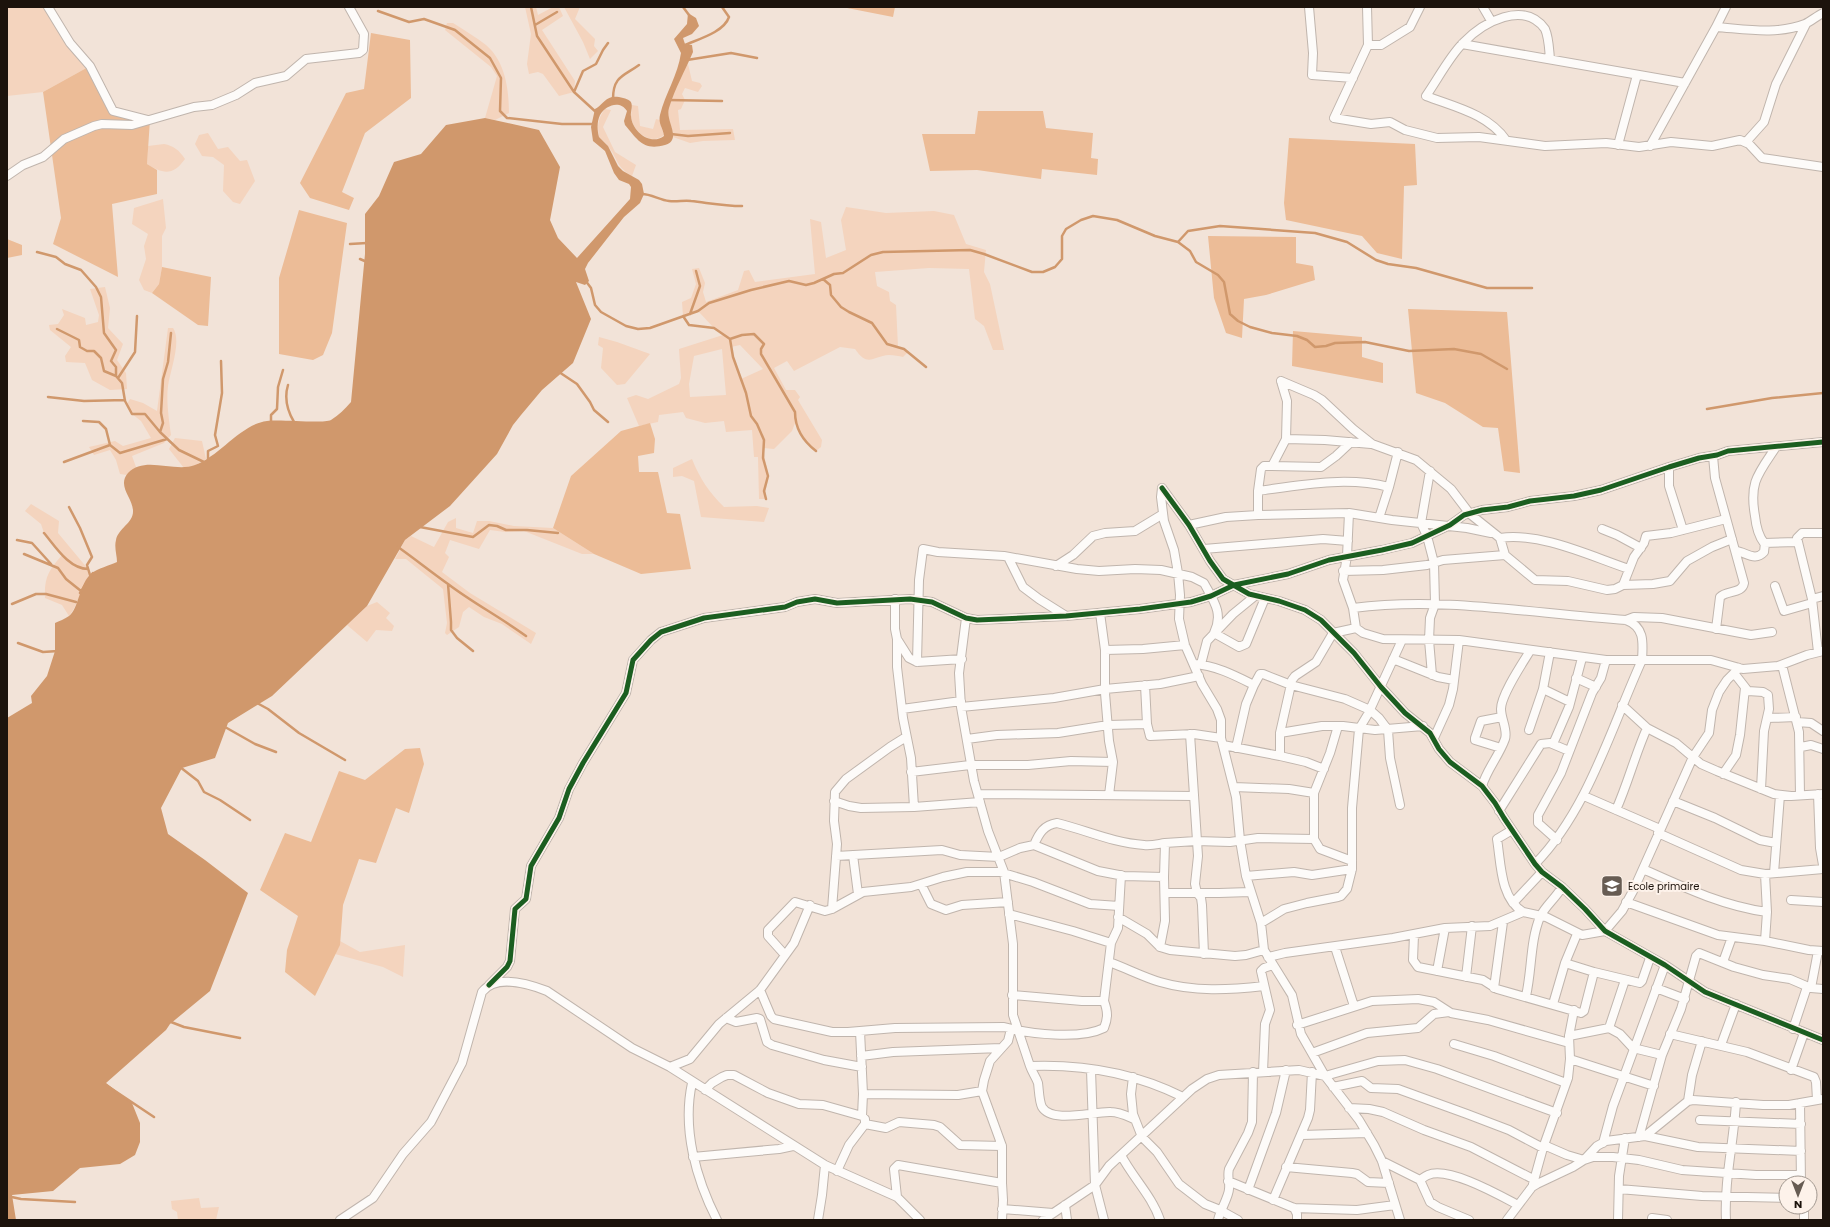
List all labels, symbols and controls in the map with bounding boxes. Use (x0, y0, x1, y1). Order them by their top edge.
school or university icon: Ecole primaire (1599, 873, 1625, 899)
place label: Ecole primaire (1628, 879, 1699, 894)
north arrow (1778, 1175, 1818, 1215)
text: N (1794, 1197, 1802, 1213)

